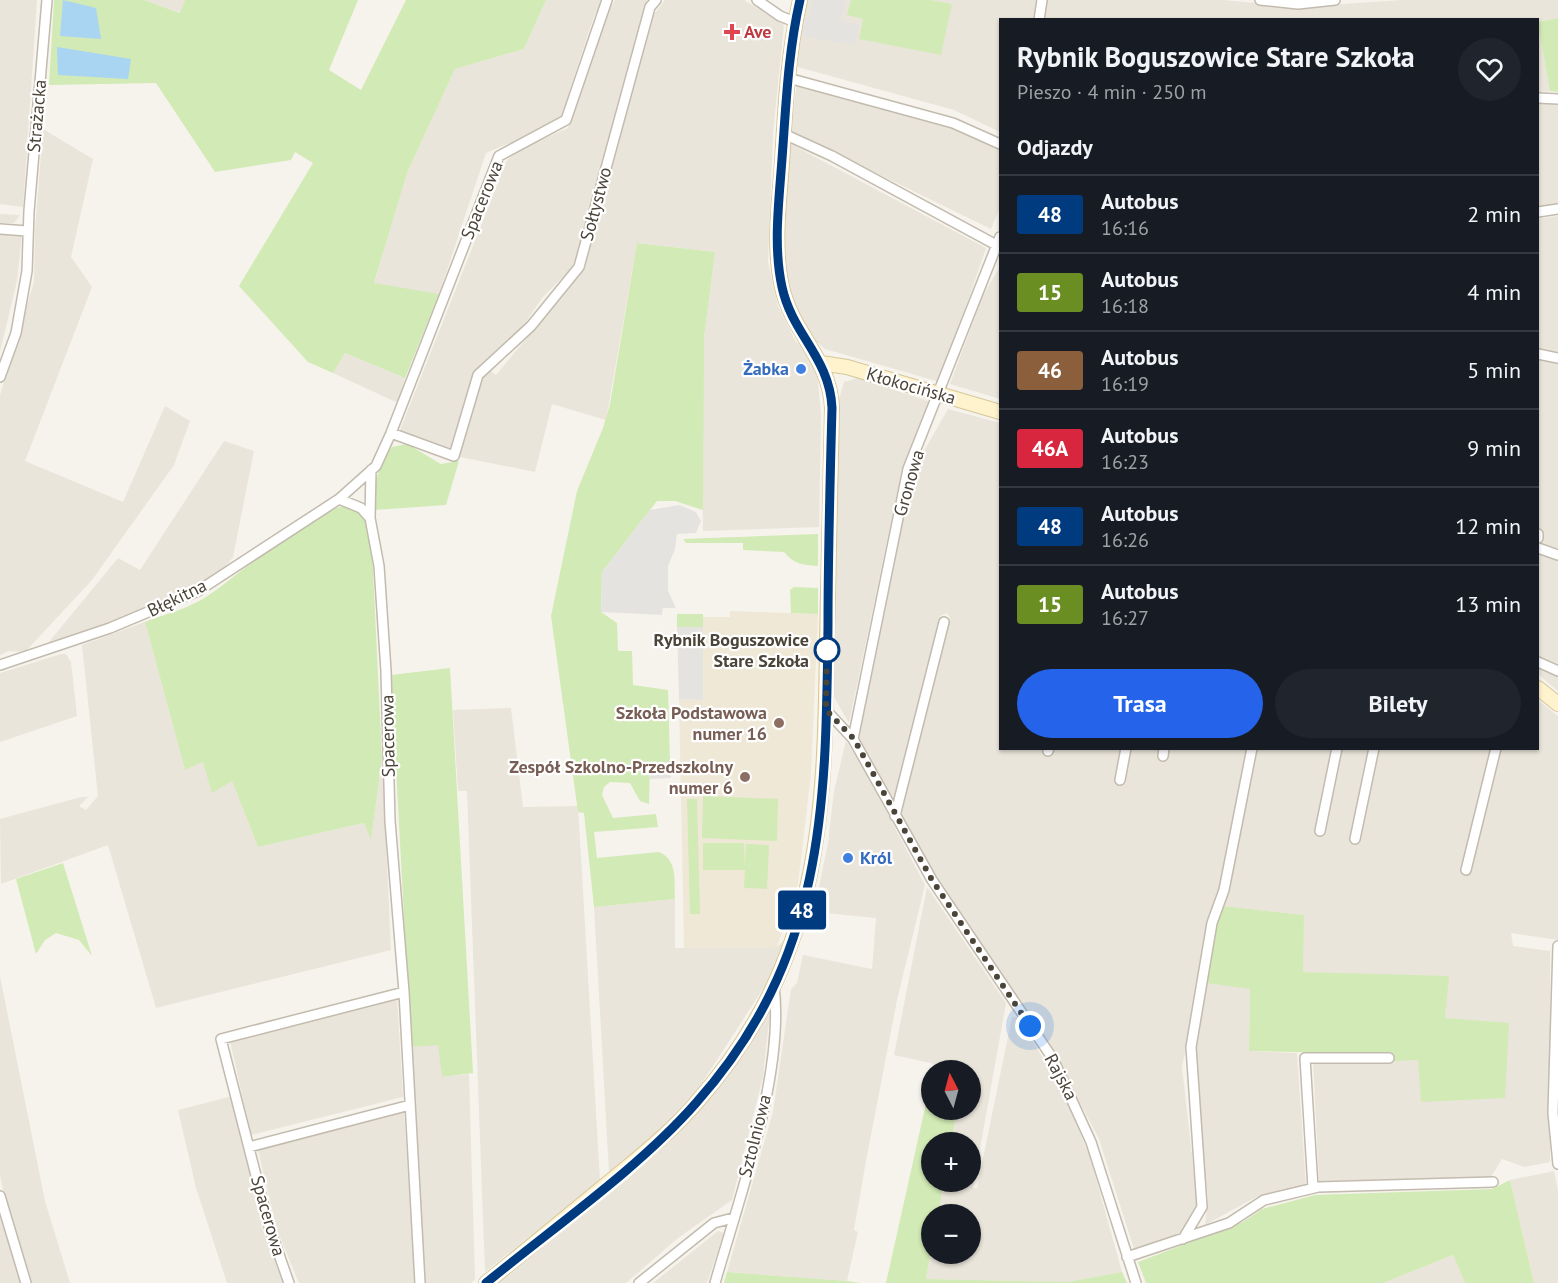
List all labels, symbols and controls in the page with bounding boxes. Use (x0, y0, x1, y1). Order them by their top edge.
place label: Ave (744, 20, 772, 43)
marker: Ave (725, 25, 739, 39)
text: Rybnik Boguszowice Stare Szkoła (1017, 38, 1415, 75)
button: heart (1458, 38, 1521, 101)
street label: Strażacka (22, 78, 51, 153)
text: Pieszo · 4 min · 250 m (1017, 79, 1207, 105)
text: Odjazdy (1017, 133, 1093, 161)
street label: Spacerowa (455, 157, 508, 243)
street label: Sołtystwo (575, 165, 616, 243)
text: Autobus (1101, 187, 1178, 215)
text: 2 min (1467, 200, 1521, 228)
text: 48 (1038, 201, 1062, 228)
text: 16:16 (1101, 215, 1149, 241)
text: Autobus (1101, 265, 1178, 293)
text: 4 min (1467, 278, 1521, 306)
text: 15 (1038, 279, 1062, 306)
text: 16:18 (1101, 293, 1149, 319)
text: Autobus (1101, 343, 1178, 371)
text: 5 min (1467, 356, 1521, 384)
place label: Żabka (743, 357, 789, 380)
text: 46 (1038, 357, 1062, 384)
marker: Żabka (794, 362, 808, 376)
street label: Kłokocińska (864, 362, 958, 409)
text: 16:19 (1101, 371, 1149, 397)
text: Autobus (1101, 421, 1178, 449)
text: 9 min (1467, 434, 1521, 462)
text: 46A (1032, 435, 1068, 462)
street label: Gronowa (888, 447, 929, 519)
text: 16:23 (1101, 449, 1149, 475)
text: Autobus (1101, 499, 1178, 527)
text: 12 min (1455, 512, 1521, 540)
text: 48 (1038, 513, 1062, 540)
text: 16:26 (1101, 527, 1149, 553)
street label: Błękitna (143, 573, 210, 622)
text: Autobus (1101, 577, 1178, 605)
text: 13 min (1455, 590, 1521, 618)
text: 15 (1038, 591, 1062, 618)
text: 16:27 (1101, 605, 1149, 631)
place label: Rybnik Boguszowice Stare Szkoła (654, 628, 809, 672)
marker: Rybnik Boguszowice Stare Szkoła (814, 637, 840, 663)
button: Trasa (1017, 669, 1263, 738)
button: Bilety (1275, 669, 1521, 738)
street label: Spacerowa (375, 694, 400, 778)
place label: Szkoła Podstawowa numer 16 (616, 701, 767, 745)
marker: Szkoła Podstawowa numer 16 (772, 716, 786, 730)
place label: Zespół Szkolno-Przedszkolny numer 6 (509, 755, 733, 799)
marker: Zespół Szkolno-Przedszkolny numer 6 (738, 770, 752, 784)
place label: Król (860, 846, 893, 869)
marker: Król (841, 851, 855, 865)
line badge: 48 (775, 890, 829, 930)
text: 48 (790, 897, 814, 924)
your location (1015, 1011, 1045, 1041)
street label: Rajska (1040, 1050, 1083, 1104)
north arrow (921, 1060, 981, 1120)
map controls (921, 1060, 981, 1264)
street label: Sztolniowa (733, 1092, 776, 1180)
button: + (921, 1132, 981, 1192)
street label: Spacerowa (246, 1173, 291, 1259)
button: − (921, 1204, 981, 1264)

